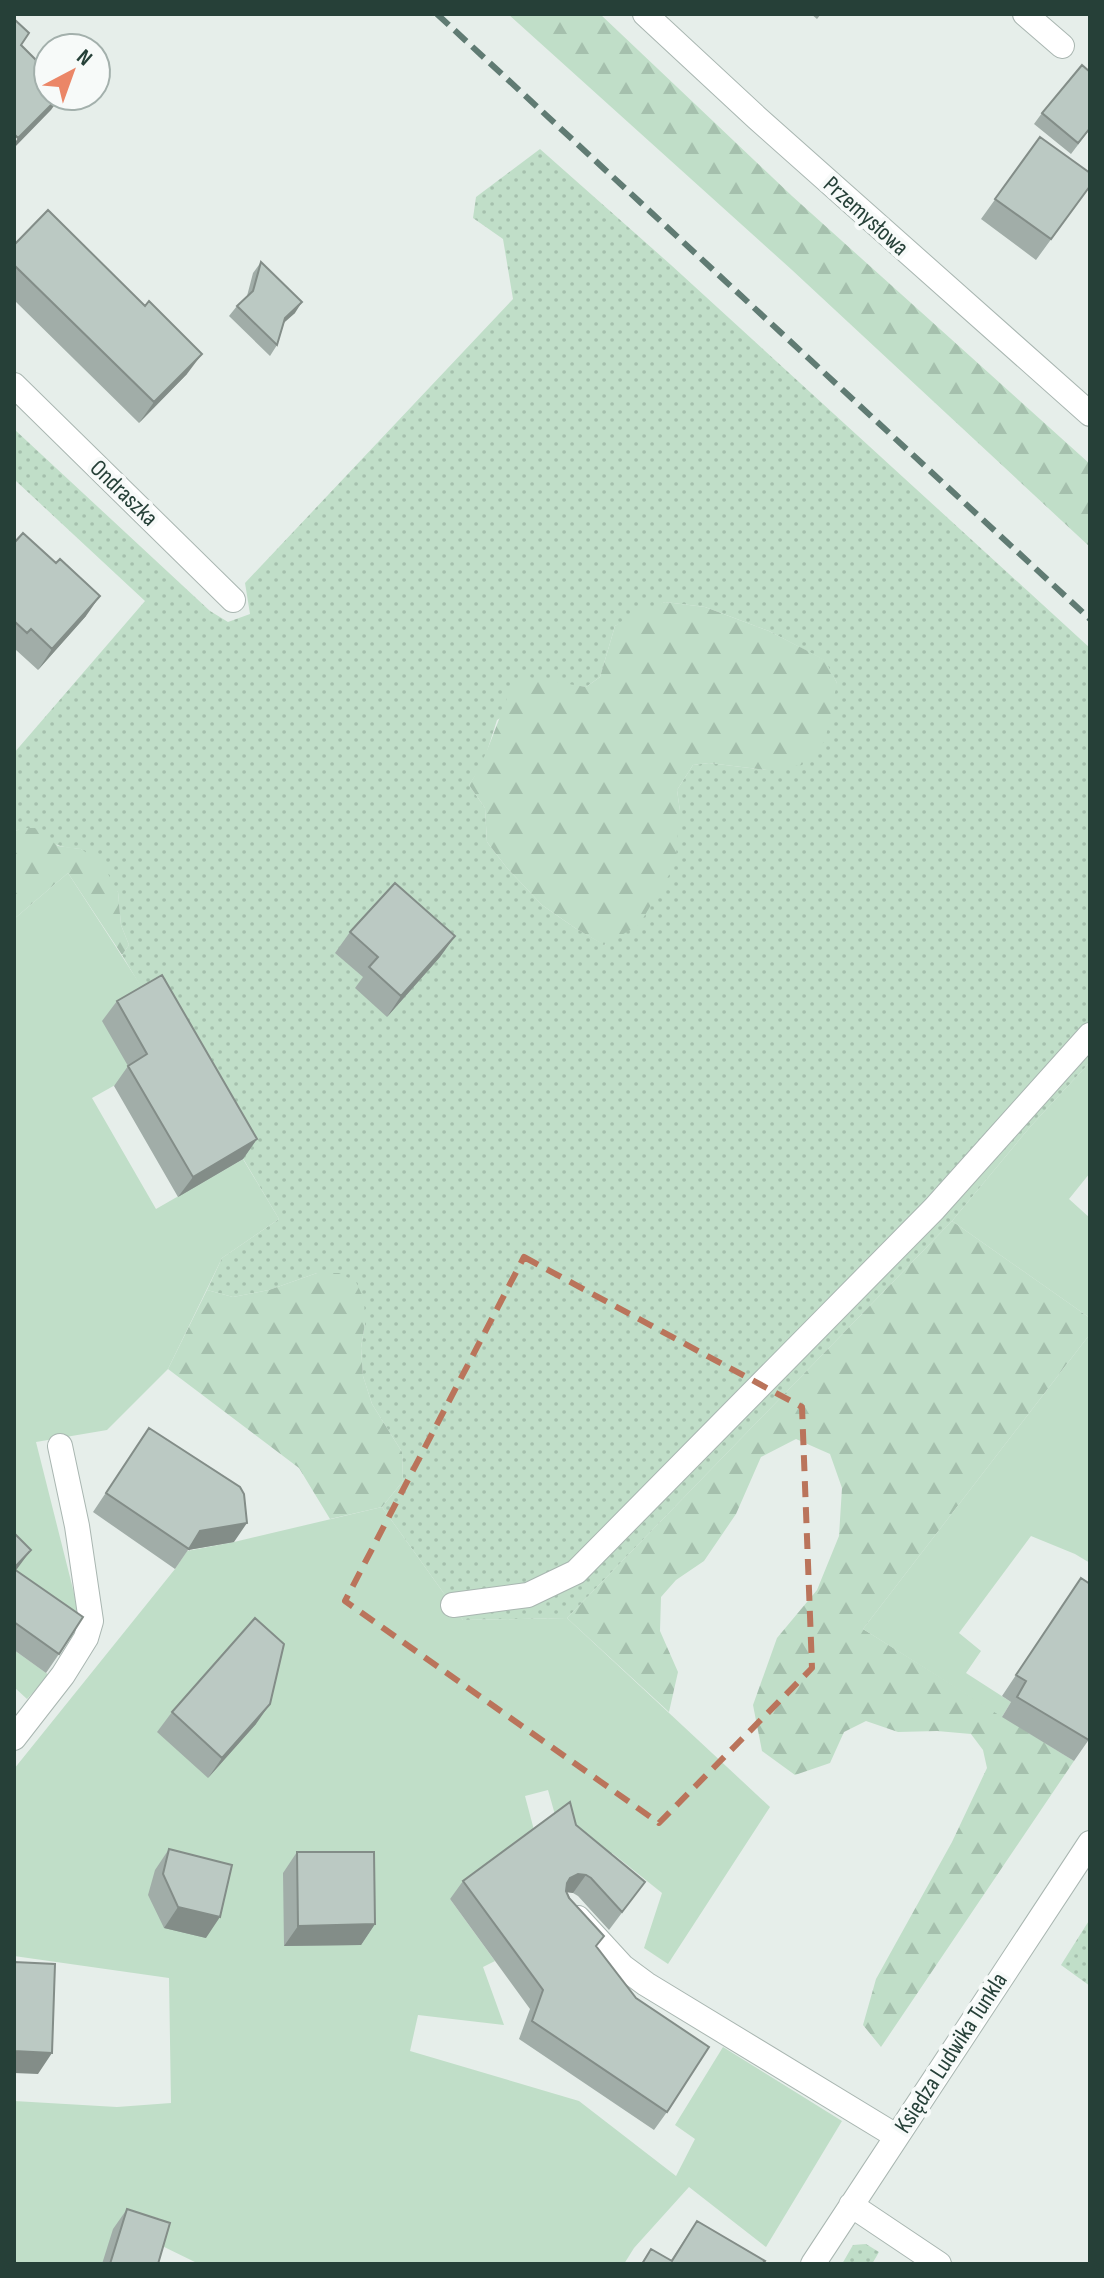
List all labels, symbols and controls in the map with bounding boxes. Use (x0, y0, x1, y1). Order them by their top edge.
north arrow (32, 32, 112, 112)
text: N (71, 44, 97, 72)
street label: Przemysłowa (817, 170, 915, 262)
street label: Ondraszka (84, 454, 164, 532)
street label: Księdza Ludwika Tunkla (888, 1967, 1014, 2139)

